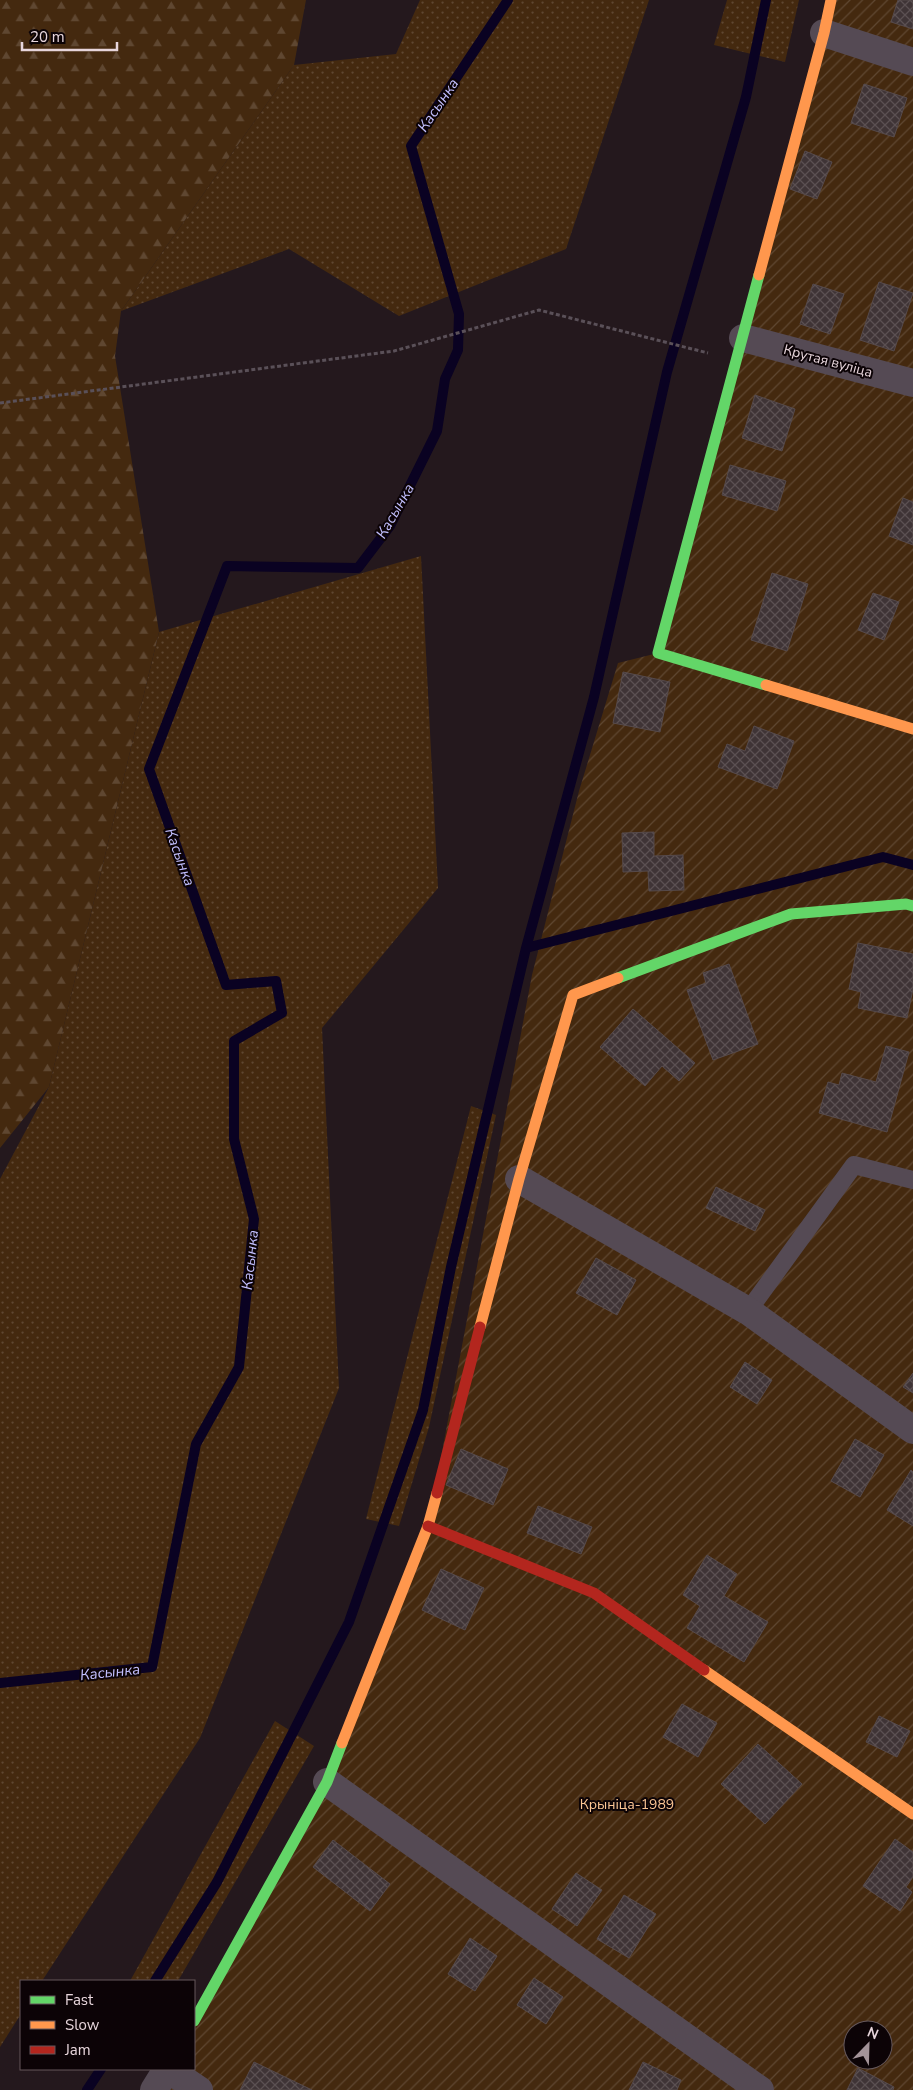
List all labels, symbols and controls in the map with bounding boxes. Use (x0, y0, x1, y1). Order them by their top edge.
scale bar (22, 20, 118, 52)
text: 20 m (30, 27, 65, 47)
water label: Касынка (413, 74, 463, 136)
street label: Крутая вуліца (781, 340, 875, 382)
water label: Касынка (371, 480, 419, 542)
water label: Касынка (160, 825, 200, 889)
water label: Касынка (237, 1229, 263, 1291)
water label: Касынка (79, 1659, 141, 1685)
park label: Крыніца-1989 (580, 1795, 674, 1814)
legend (20, 1980, 195, 2070)
text: Fast (65, 1990, 94, 2010)
text: Slow (65, 2015, 100, 2035)
north arrow (843, 2020, 893, 2070)
text: N (864, 2023, 881, 2044)
text: Jam (64, 2040, 91, 2060)

